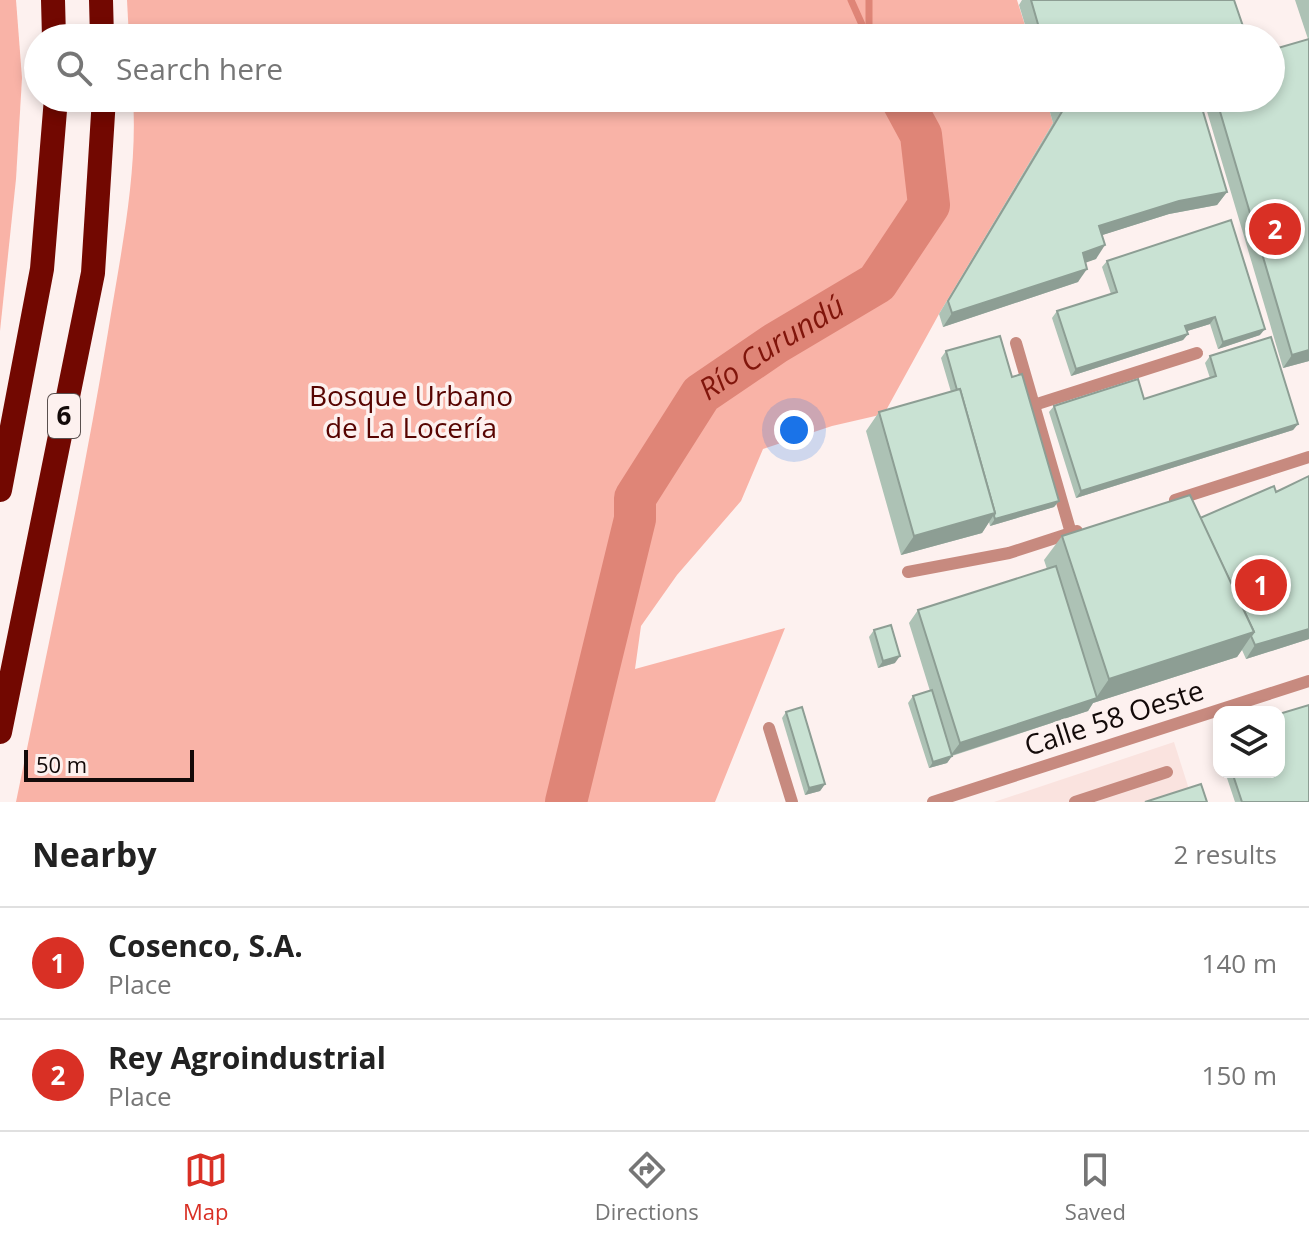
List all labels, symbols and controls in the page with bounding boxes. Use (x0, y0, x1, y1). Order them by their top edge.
search box (24, 24, 1285, 112)
icon: search (52, 46, 96, 90)
text: Search here (116, 48, 283, 89)
pin: 2 (1249, 199, 1301, 259)
water label: Río Curundú (690, 285, 852, 409)
park label: Bosque Urbano de La Locería (309, 376, 513, 446)
road number: 6 (48, 394, 80, 438)
your location (774, 410, 814, 450)
pin: 1 (1235, 555, 1287, 615)
street label: Calle 58 Oeste (1019, 670, 1208, 764)
map controls (1213, 706, 1285, 778)
button: layers (1213, 706, 1285, 778)
scale bar (24, 746, 194, 782)
text: 50 m (36, 749, 87, 779)
text: Nearby (32, 831, 157, 877)
text: 2 results (1174, 836, 1277, 872)
text: Cosenco, S.A. (108, 925, 303, 966)
text: 1 (51, 945, 65, 981)
text: 140 m (1202, 945, 1277, 981)
text: Place (108, 966, 172, 1002)
text: Rey Agroindustrial (108, 1037, 386, 1078)
text: 2 (51, 1057, 65, 1093)
text: 150 m (1202, 1057, 1277, 1093)
text: Place (108, 1078, 172, 1114)
tab: Map (183, 1148, 229, 1226)
tab: Directions (595, 1148, 699, 1226)
tab: Saved (1065, 1148, 1126, 1226)

